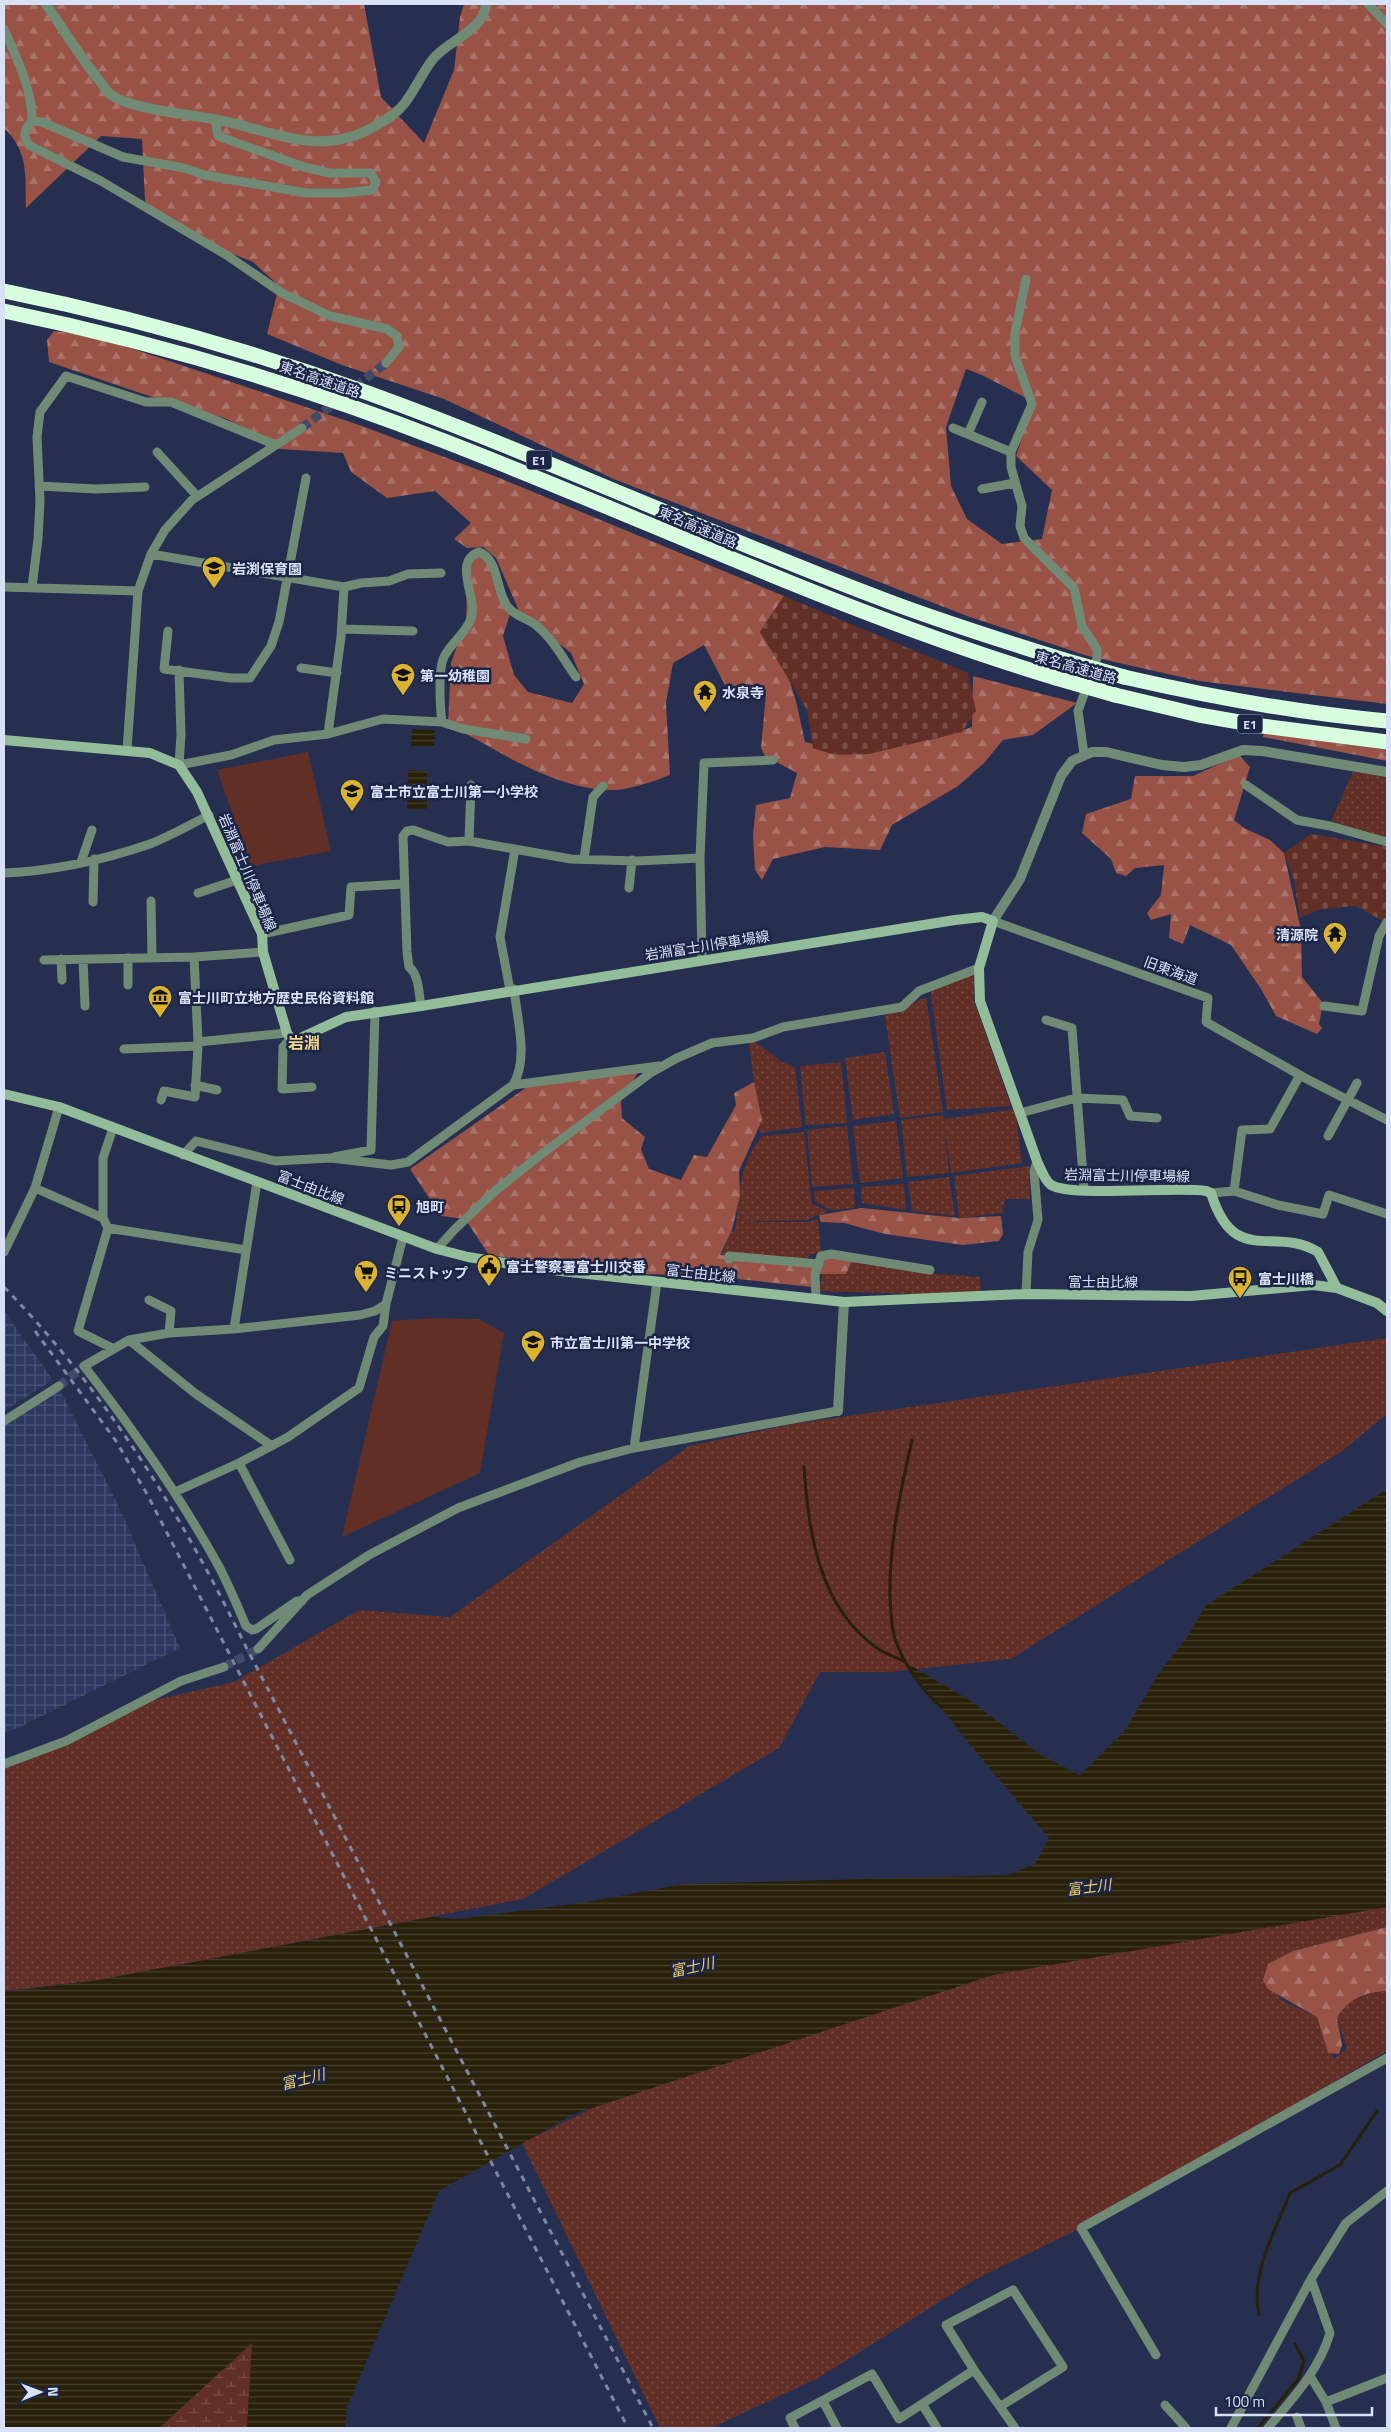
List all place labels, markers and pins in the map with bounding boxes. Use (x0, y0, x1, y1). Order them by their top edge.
school or university icon: 岩渕保育園 (201, 555, 227, 589)
place label: 岩渕保育園 (232, 558, 302, 579)
school or university icon: 第一幼稚園 (390, 662, 416, 696)
place label: 第一幼稚園 (420, 665, 490, 686)
temple icon: 水泉寺 (692, 679, 718, 713)
place label: 水泉寺 (722, 682, 764, 703)
school or university icon: 富士市立富士川第一小学校 (339, 778, 365, 812)
place label: 富士市立富士川第一小学校 (370, 781, 538, 802)
temple icon: 清源院 (1322, 921, 1348, 955)
place label: 清源院 (1276, 924, 1318, 945)
museum icon: 富士川町立地方歴史民俗資料館 (147, 984, 173, 1018)
place label: 富士川町立地方歴史民俗資料館 (178, 987, 374, 1008)
bus stop icon: 旭町 (386, 1193, 412, 1227)
place label: 旭町 (416, 1196, 444, 1217)
public building icon: 富士警察署富士川交番 (476, 1253, 502, 1287)
place label: 富士警察署富士川交番 (506, 1256, 646, 1277)
supermarket icon: ミニストップ (353, 1259, 379, 1293)
place label: ミニストップ (384, 1262, 468, 1283)
bus stop icon: 富士川橋 (1227, 1265, 1253, 1299)
place label: 富士川橋 (1258, 1268, 1314, 1289)
school or university icon: 市立富士川第一中学校 (520, 1329, 546, 1363)
place label: 市立富士川第一中学校 (550, 1332, 690, 1353)

